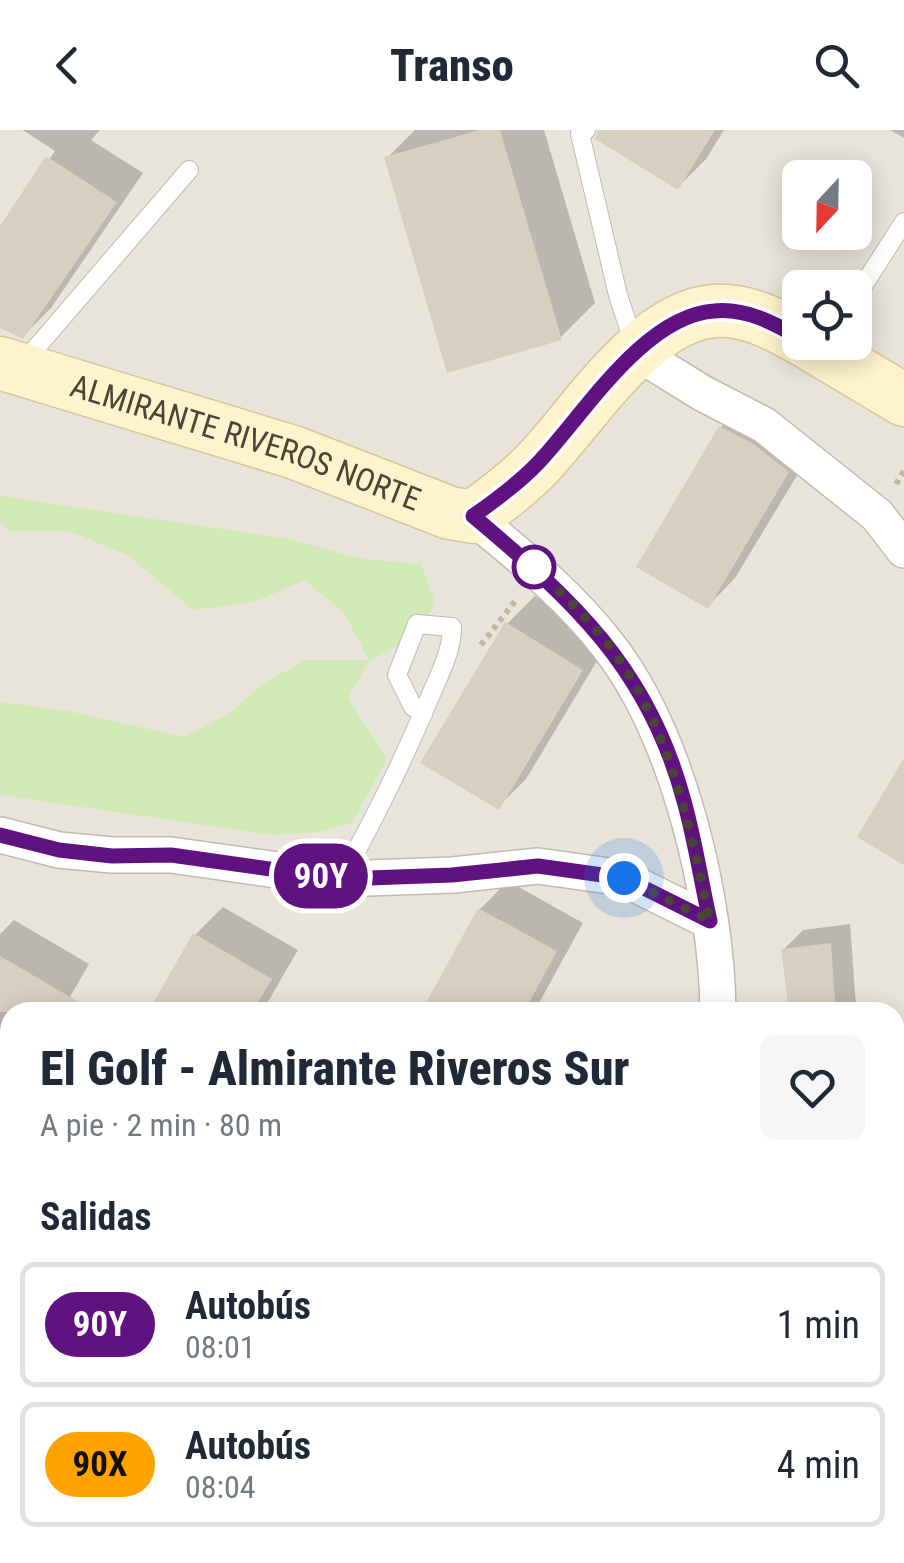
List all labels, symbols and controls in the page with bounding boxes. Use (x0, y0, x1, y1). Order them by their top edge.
icon: back (40, 38, 95, 93)
icon: search (809, 38, 864, 93)
text: Transo (390, 39, 514, 92)
north arrow (782, 160, 872, 250)
map controls (782, 160, 872, 360)
button: locate (782, 270, 872, 360)
street label: ALMIRANTE RIVEROS NORTE (66, 366, 426, 519)
unlabelled marker (513, 546, 555, 588)
line badge: 90Y (264, 844, 378, 908)
your location (599, 853, 649, 903)
text: 90Y (294, 856, 348, 897)
button: heart (760, 1035, 865, 1140)
text: El Golf - Almirante Riveros Sur (40, 1040, 630, 1097)
text: A pie · 2 min · 80 m (40, 1106, 282, 1144)
text: Salidas (40, 1195, 152, 1239)
text: Autobús (185, 1284, 311, 1328)
text: 1 min (777, 1303, 860, 1347)
text: 90Y (73, 1304, 127, 1345)
text: 08:01 (185, 1328, 256, 1366)
text: Autobús (185, 1424, 311, 1468)
text: 4 min (777, 1443, 860, 1487)
text: 90X (73, 1444, 127, 1485)
text: 08:04 (185, 1468, 256, 1506)

